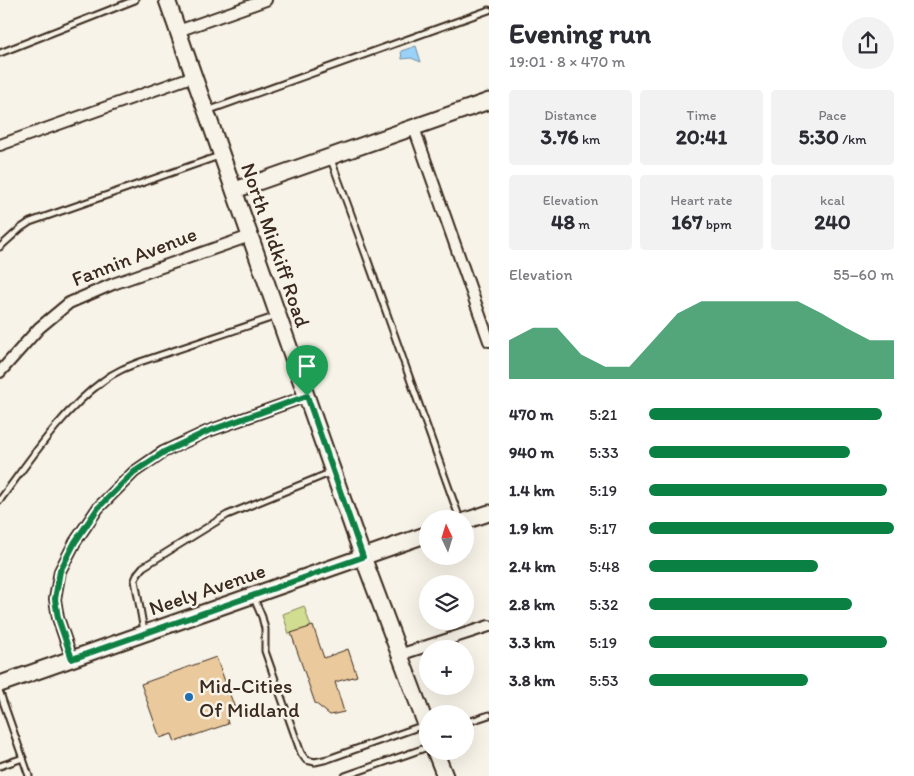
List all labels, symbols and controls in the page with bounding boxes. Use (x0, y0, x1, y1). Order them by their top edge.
text: Evening run (509, 16, 651, 50)
button: share (842, 17, 894, 69)
text: 19:01 · 8 × 470 m (509, 52, 625, 71)
text: Distance (544, 107, 597, 124)
text: Time (687, 107, 716, 124)
text: Pace (818, 107, 847, 124)
text: 3.76 (541, 124, 579, 149)
text: 20:41 (676, 124, 727, 149)
text: 5:30 (798, 124, 839, 149)
text: km (579, 131, 600, 148)
text: /km (839, 131, 867, 148)
street label: North Midkiff Road (236, 160, 316, 331)
text: Elevation (543, 192, 598, 209)
text: Heart rate (671, 192, 732, 209)
text: kcal (820, 192, 845, 209)
text: 48 (551, 209, 575, 234)
text: 167 (671, 209, 703, 234)
text: 240 (814, 209, 851, 234)
text: m (575, 216, 590, 233)
text: bpm (703, 216, 732, 233)
street label: Fannin Avenue (68, 221, 200, 291)
text: Elevation (509, 265, 573, 284)
text: 55–60 m (833, 265, 894, 284)
pin (286, 345, 328, 396)
icon: arrive (293, 352, 321, 380)
text: 470 m (509, 405, 553, 424)
text: 5:21 (589, 405, 617, 424)
text: 940 m (509, 443, 554, 462)
text: 5:33 (589, 443, 619, 462)
text: 1.4 km (509, 481, 555, 500)
text: 5:19 (589, 481, 617, 500)
north arrow (419, 510, 474, 565)
map controls (419, 510, 474, 760)
text: 1.9 km (509, 519, 553, 538)
text: 5:17 (589, 519, 617, 538)
street label: Neely Avenue (146, 557, 268, 621)
text: 2.4 km (509, 557, 556, 576)
text: 5:48 (589, 557, 620, 576)
button: layers (419, 575, 474, 630)
text: 2.8 km (509, 595, 555, 614)
text: 5:32 (589, 595, 618, 614)
text: 3.3 km (509, 633, 555, 652)
text: 5:19 (589, 633, 617, 652)
button: + (419, 640, 474, 695)
text: 3.8 km (509, 671, 555, 690)
text: 5:53 (589, 671, 618, 690)
place label: Mid-Cities Of Midland (199, 673, 299, 722)
marker: Mid-Cities Of Midland (183, 691, 195, 703)
button: − (419, 705, 474, 760)

